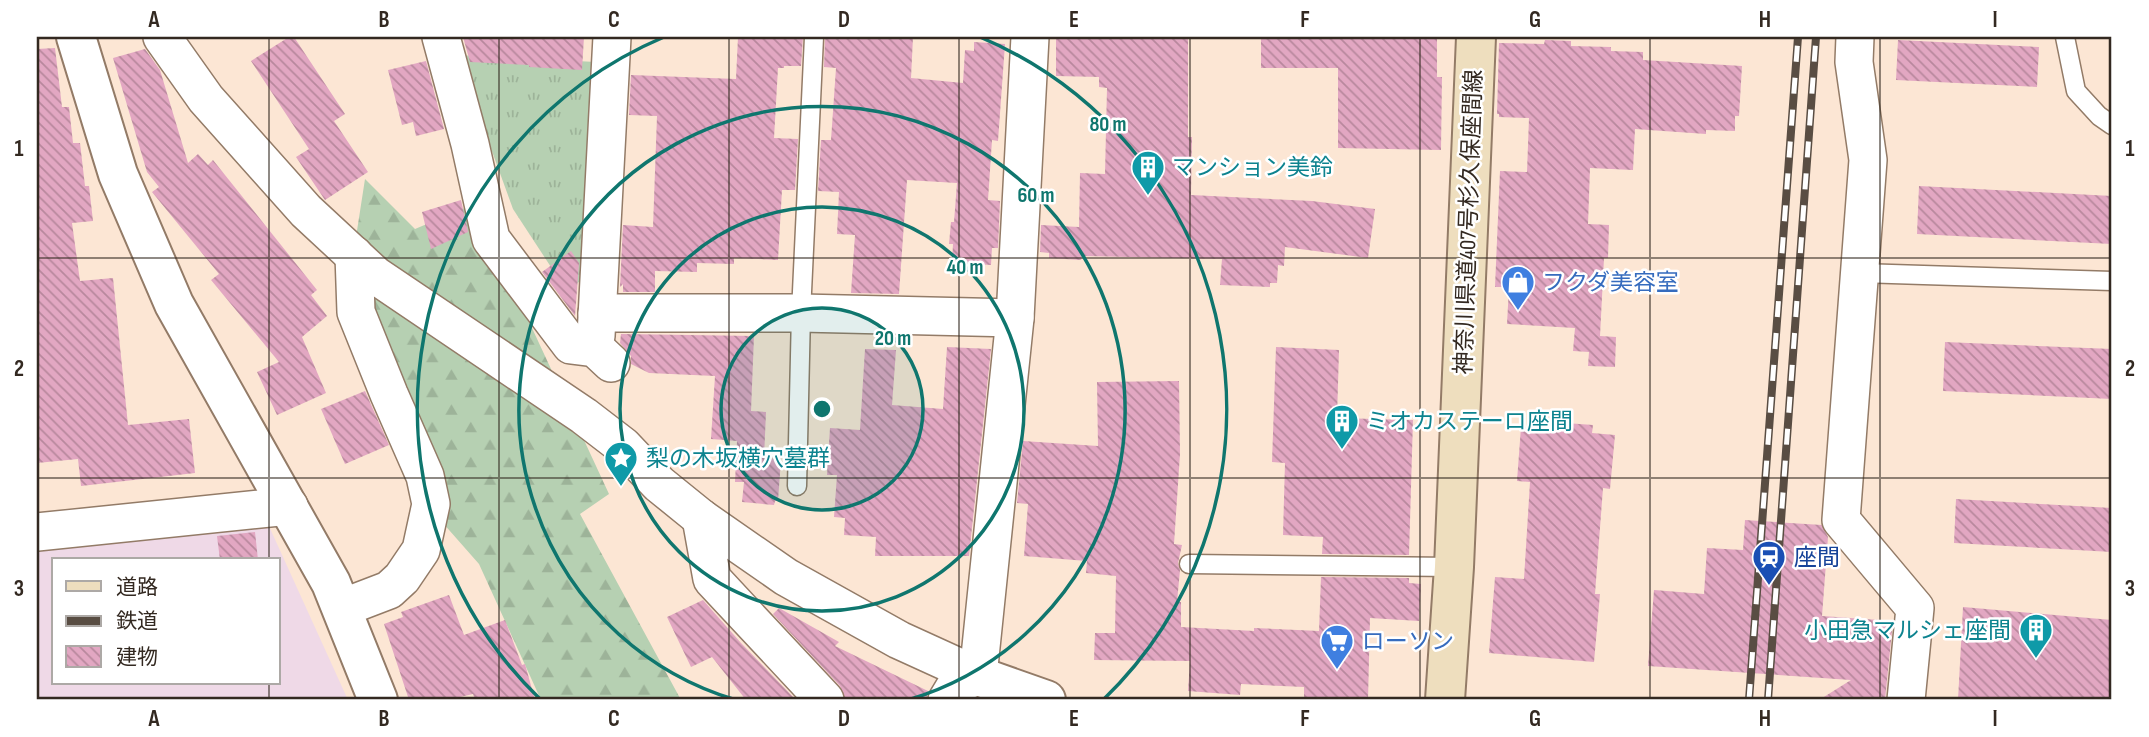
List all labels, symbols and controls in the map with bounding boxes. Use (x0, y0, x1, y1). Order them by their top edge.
text: A (148, 6, 161, 34)
text: B (379, 6, 390, 34)
text: C (608, 6, 620, 34)
text: D (838, 6, 850, 34)
text: E (1069, 6, 1079, 34)
text: F (1300, 6, 1310, 34)
text: G (1529, 6, 1541, 34)
text: H (1759, 6, 1771, 34)
text: I (1992, 6, 1998, 34)
street label: 神奈川県道407号杉久保座間線 (1450, 69, 1488, 375)
text: 80 m (1089, 112, 1127, 137)
text: 1 (14, 135, 24, 163)
text: 1 (2125, 135, 2135, 163)
building icon: マンション美鈴 (1129, 148, 1167, 197)
place label: マンション美鈴 (1172, 154, 1333, 182)
text: 60 m (1017, 183, 1055, 208)
text: 40 m (947, 255, 983, 280)
shop icon: フクダ美容室 (1499, 263, 1537, 312)
place label: フクダ美容室 (1542, 269, 1679, 297)
text: 20 m (875, 326, 911, 351)
text: 2 (14, 355, 24, 383)
text: 2 (2125, 355, 2135, 383)
centre of rings (810, 397, 834, 421)
building icon: ミオカステーロ座間 (1323, 402, 1361, 451)
place label: ミオカステーロ座間 (1366, 408, 1573, 436)
place icon: 梨の木坂横穴墓群 (602, 439, 640, 488)
place label: 梨の木坂横穴墓群 (646, 445, 830, 473)
station icon: 座間 (1750, 538, 1788, 587)
place label: 座間 (1794, 544, 1840, 572)
legend (52, 558, 280, 684)
text: 3 (14, 575, 24, 603)
text: 道路 (116, 575, 158, 600)
text: 3 (2125, 575, 2135, 603)
text: 鉄道 (116, 609, 158, 634)
building icon: 小田急マルシェ座間 (2017, 611, 2055, 660)
place label: 小田急マルシェ座間 (1804, 617, 2011, 645)
supermarket icon: ローソン (1318, 622, 1356, 671)
place label: ローソン (1362, 628, 1454, 656)
text: 建物 (116, 645, 158, 670)
text: A (148, 705, 161, 733)
text: B (379, 705, 390, 733)
text: C (608, 705, 620, 733)
text: D (838, 705, 850, 733)
text: E (1069, 705, 1079, 733)
text: F (1300, 705, 1310, 733)
text: G (1529, 705, 1541, 733)
text: H (1759, 705, 1771, 733)
text: I (1992, 705, 1998, 733)

